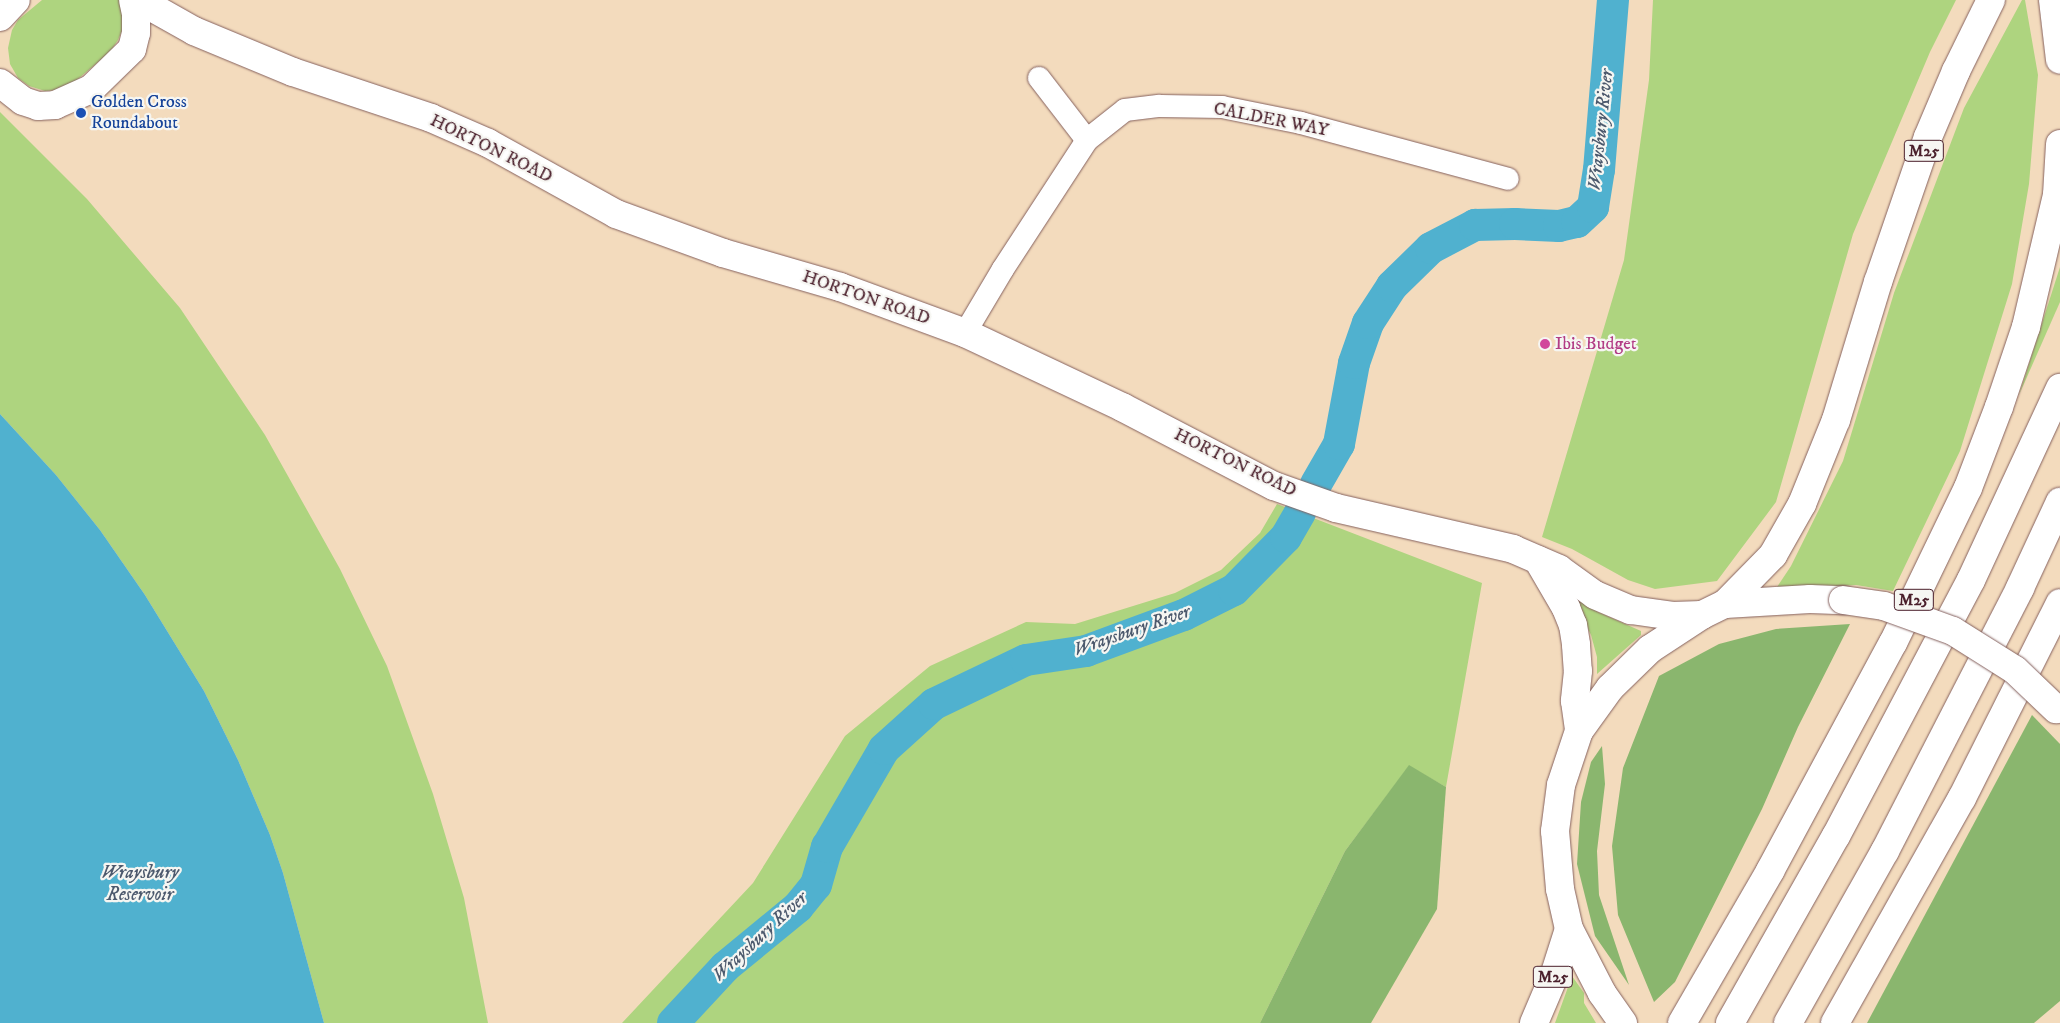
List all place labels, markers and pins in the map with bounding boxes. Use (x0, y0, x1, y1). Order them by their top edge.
place label: Golden Cross Roundabout (91, 92, 187, 134)
marker: Golden Cross Roundabout (75, 107, 87, 119)
place label: Ibis Budget (1555, 333, 1636, 355)
marker: Ibis Budget (1539, 338, 1551, 350)

